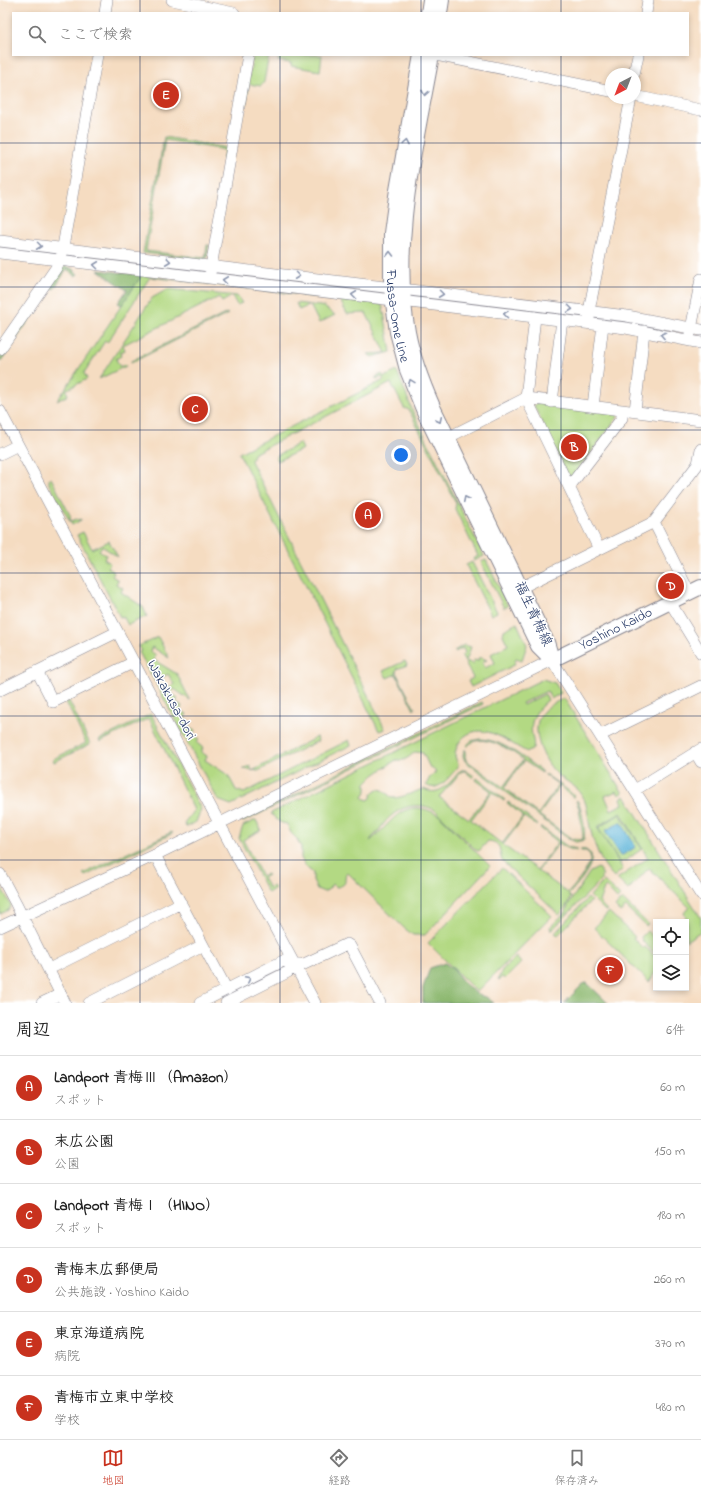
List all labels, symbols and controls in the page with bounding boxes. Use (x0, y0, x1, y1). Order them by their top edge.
search box (12, 12, 689, 56)
icon: search (26, 23, 48, 45)
text: ここで検索 (58, 24, 133, 46)
north arrow (605, 68, 641, 104)
pin: E (153, 80, 179, 110)
one-way arrow (421, 90, 430, 97)
one-way arrow (400, 140, 409, 147)
one-way arrow (36, 241, 42, 250)
one-way arrow (386, 251, 394, 257)
one-way arrow (165, 256, 171, 265)
one-way arrow (93, 260, 99, 269)
street label: Fussa-Ome Line (380, 269, 415, 365)
one-way arrow (294, 271, 300, 280)
one-way arrow (222, 276, 228, 285)
one-way arrow (438, 289, 444, 298)
one-way arrow (351, 291, 357, 300)
one-way arrow (567, 304, 573, 313)
one-way arrow (503, 309, 510, 318)
one-way arrow (660, 332, 666, 340)
one-way arrow (408, 378, 416, 385)
pin: C (182, 394, 208, 424)
one-way arrow (434, 416, 442, 423)
pin: B (561, 432, 587, 462)
your location (391, 445, 411, 465)
one-way arrow (463, 496, 471, 504)
pin: A (355, 500, 381, 530)
pin: D (658, 571, 684, 601)
street label: 福生青梅線 (509, 578, 557, 650)
street label: Yoshino Kaido (576, 602, 656, 656)
street label: Wakakusa-dori (141, 656, 201, 744)
map controls (653, 919, 689, 991)
button: locate (653, 919, 689, 955)
pin: F (597, 955, 623, 985)
button: layers (653, 955, 689, 991)
one-way arrow (243, 976, 251, 984)
text: 周辺 (16, 1018, 50, 1043)
text: 6件 (666, 1021, 685, 1040)
text: Landport 青梅Ⅲ（Amazon） (54, 1067, 238, 1089)
text: A (25, 1078, 33, 1097)
text: 60 m (660, 1078, 685, 1097)
text: スポット (54, 1091, 106, 1110)
text: 末広公園 (54, 1131, 114, 1153)
text: B (25, 1142, 33, 1161)
text: 150 m (654, 1142, 685, 1161)
text: 公園 (54, 1155, 80, 1174)
text: Landport 青梅Ⅰ（HINO） (54, 1195, 220, 1217)
text: C (25, 1206, 33, 1225)
text: 180 m (657, 1206, 685, 1225)
text: スポット (54, 1219, 106, 1238)
text: 青梅末広郵便局 (54, 1259, 159, 1281)
text: D (24, 1270, 34, 1289)
text: 260 m (654, 1270, 685, 1289)
text: 公共施設 · Yoshino Kaido (54, 1283, 189, 1302)
text: 東京海道病院 (54, 1323, 144, 1345)
text: E (25, 1334, 33, 1353)
text: 370 m (655, 1334, 685, 1353)
text: 病院 (54, 1347, 80, 1366)
text: 青梅市立東中学校 (54, 1387, 174, 1409)
text: F (25, 1398, 33, 1417)
text: 480 m (656, 1398, 685, 1417)
text: 学校 (54, 1411, 80, 1430)
tab: 地図 (102, 1447, 124, 1489)
tab: 経路 (328, 1447, 350, 1489)
tab: 保存済み (555, 1447, 599, 1489)

